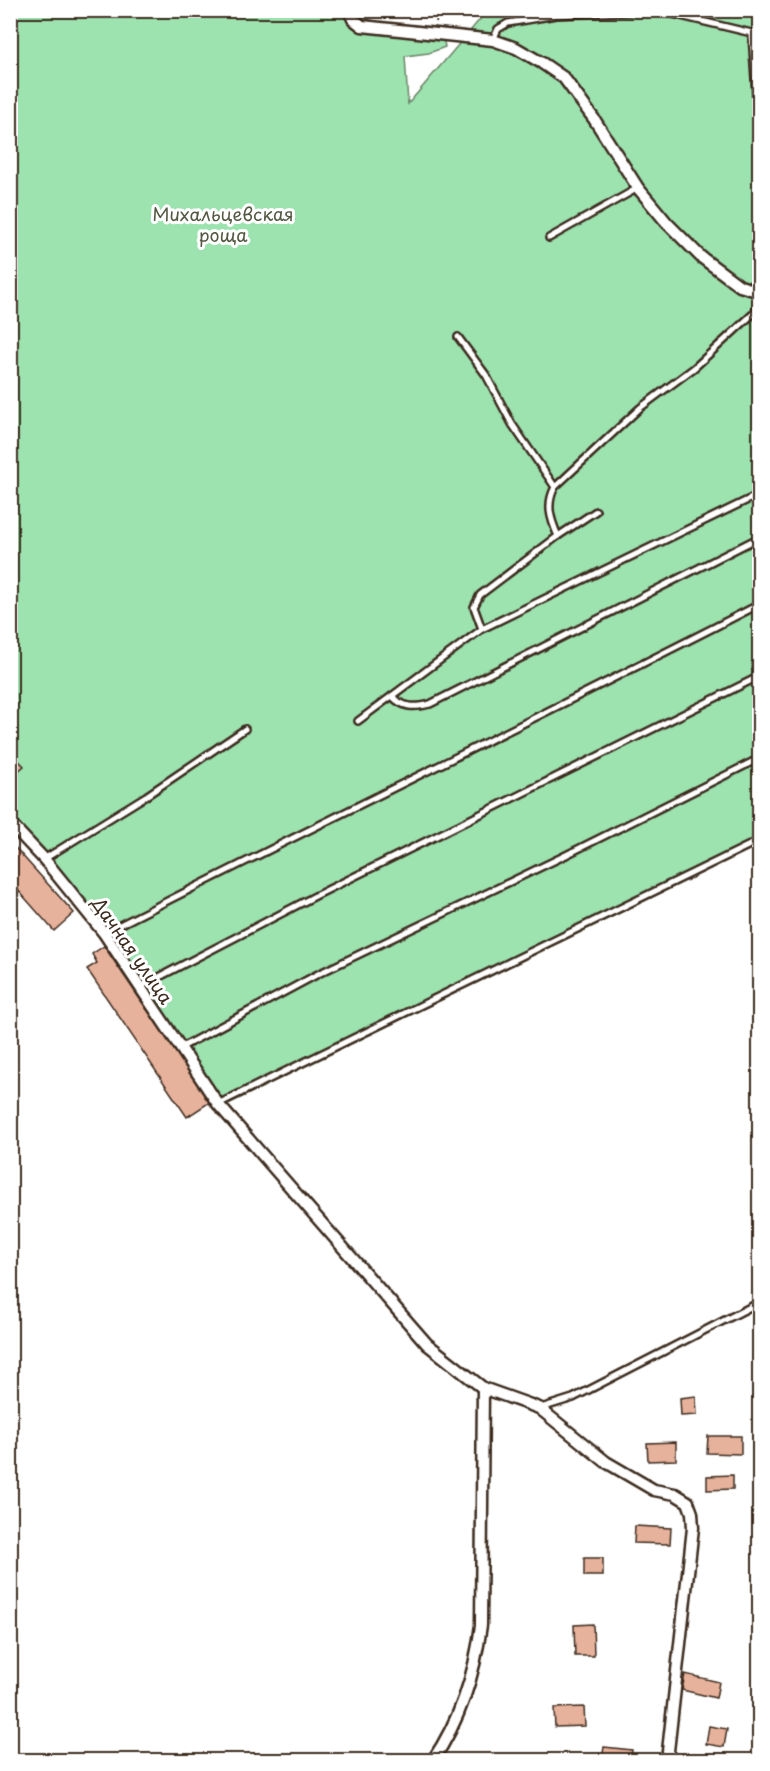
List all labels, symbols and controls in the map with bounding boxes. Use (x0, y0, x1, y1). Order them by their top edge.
park label: Михальцевская роща (152, 200, 294, 248)
street label: Дачная улица (85, 890, 180, 1010)

